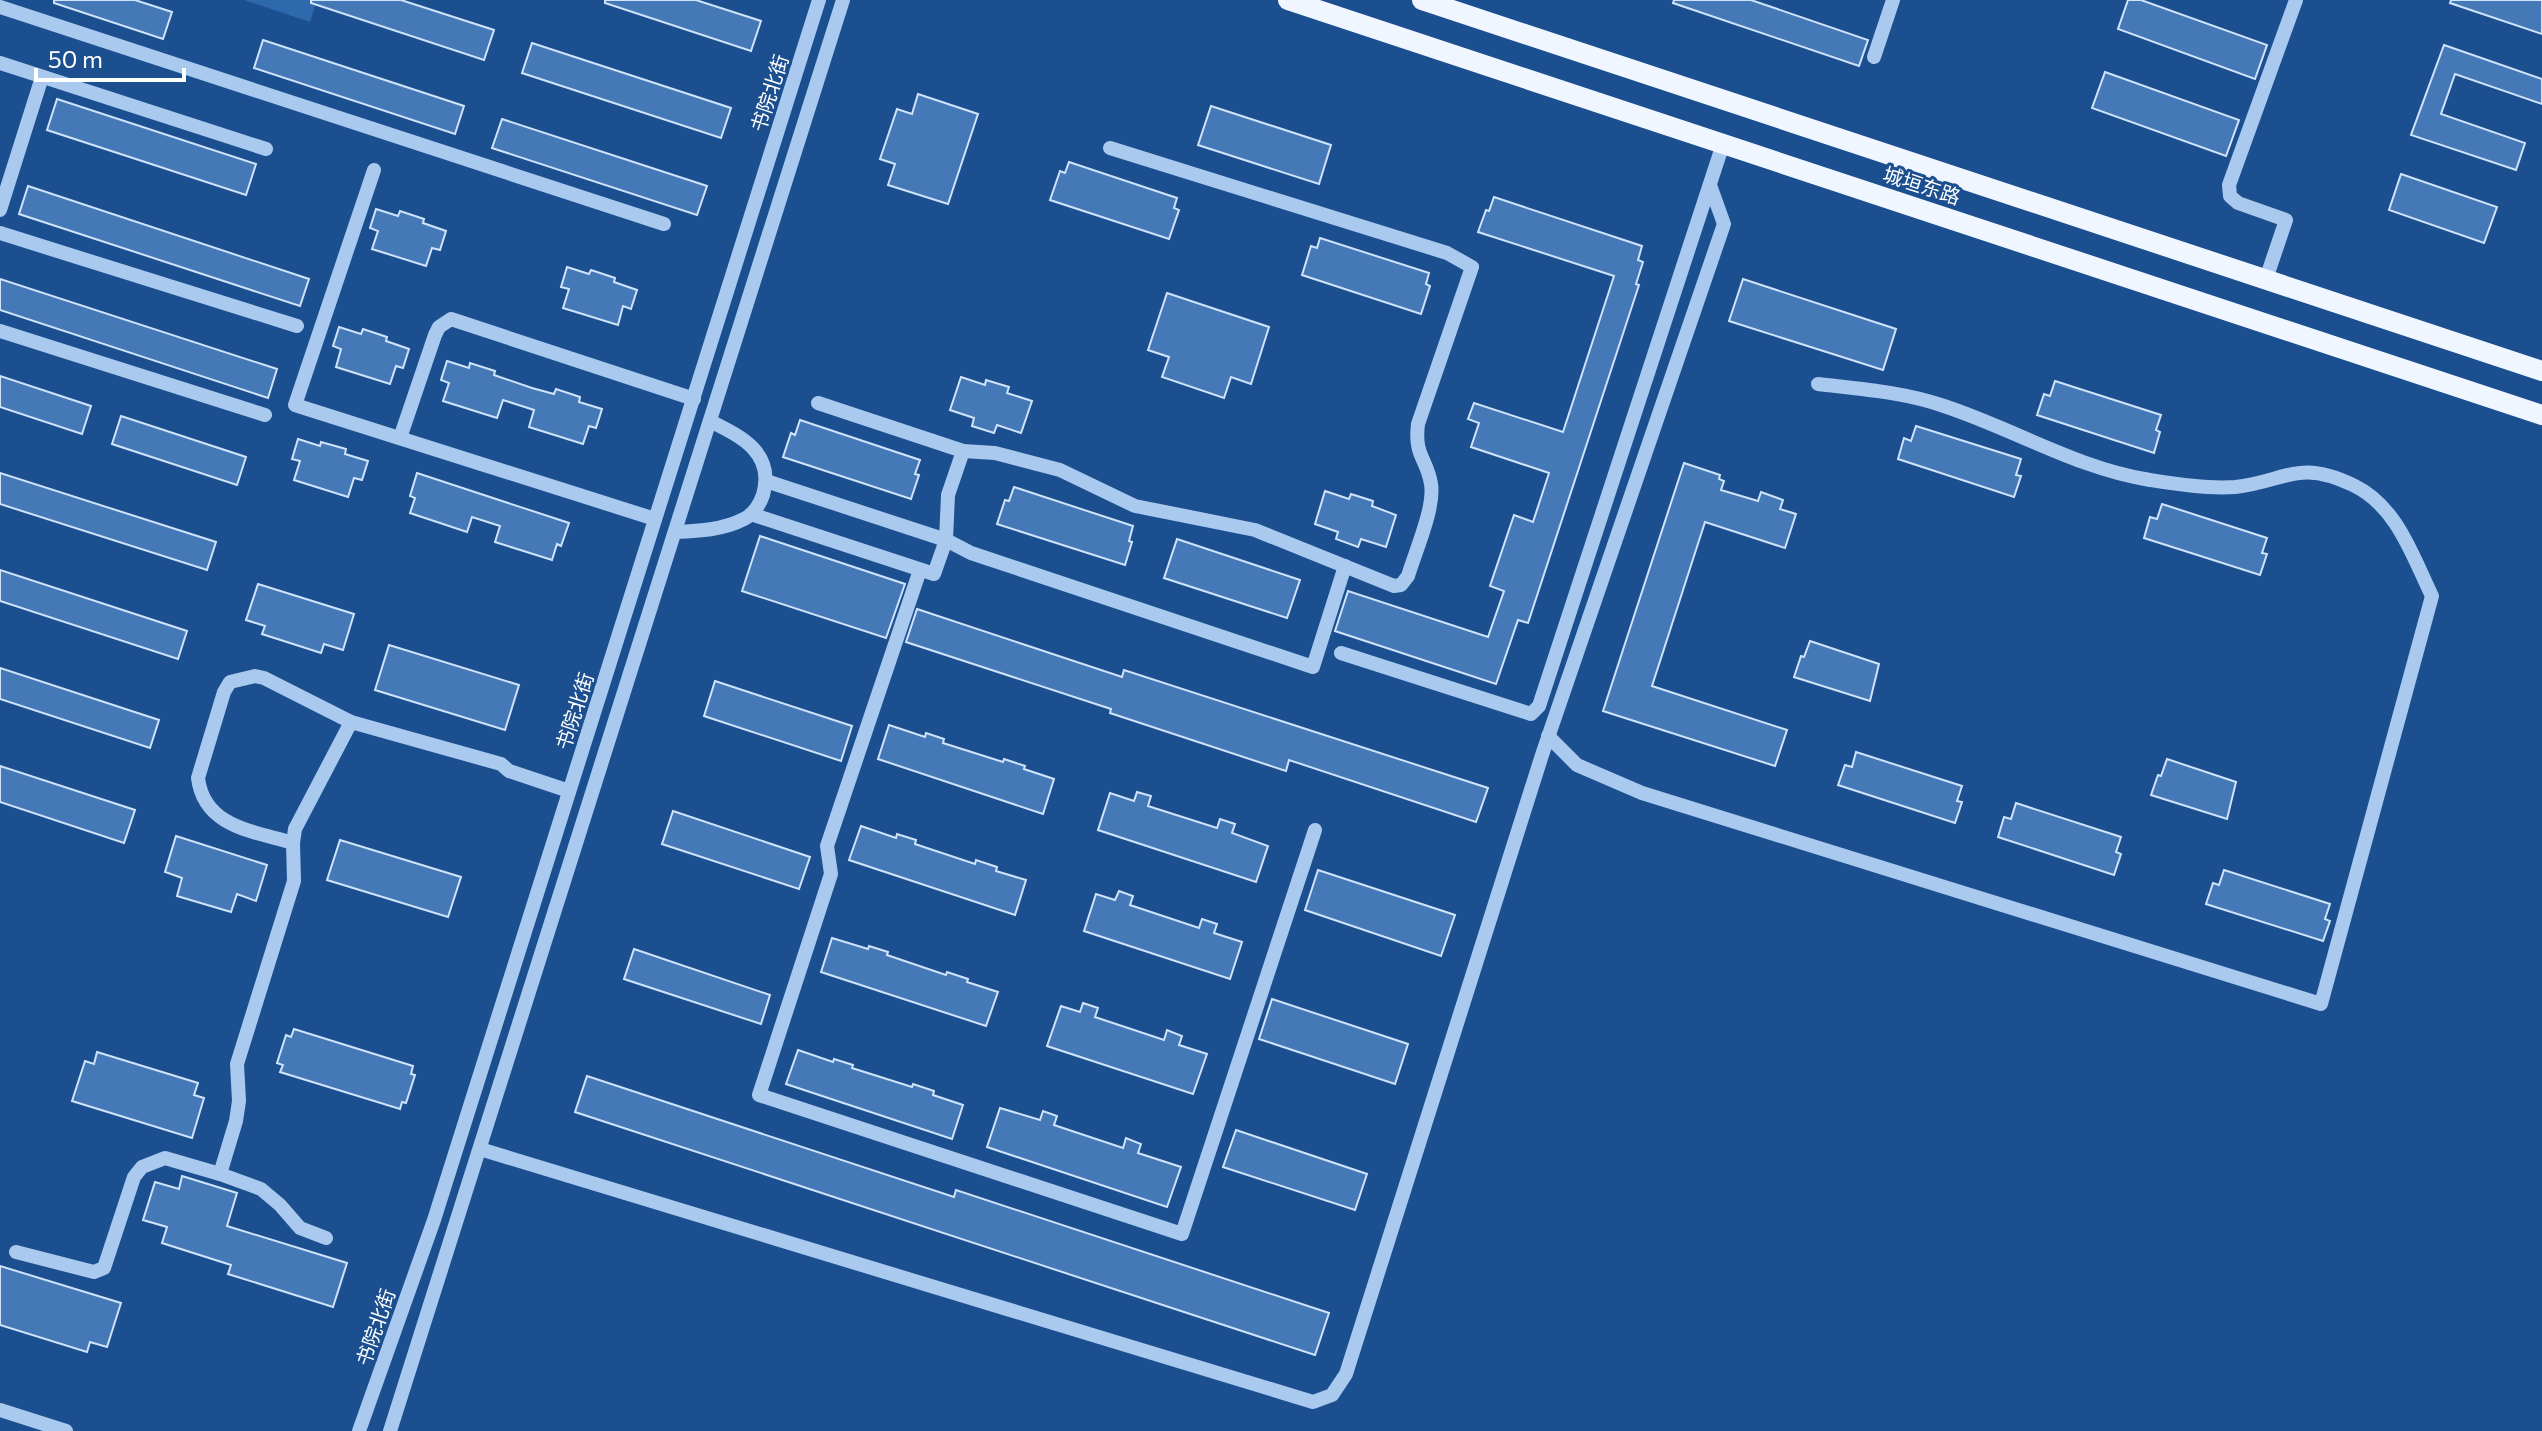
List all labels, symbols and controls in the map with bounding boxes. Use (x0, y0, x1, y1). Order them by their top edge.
scale bar (36, 32, 184, 82)
text: 50 m (48, 44, 103, 73)
street label: 书院北街 (745, 51, 793, 135)
street label: 城垣东路 (1880, 161, 1964, 209)
street label: 书院北街 (550, 669, 598, 753)
street label: 书院北街 (351, 1285, 399, 1369)

